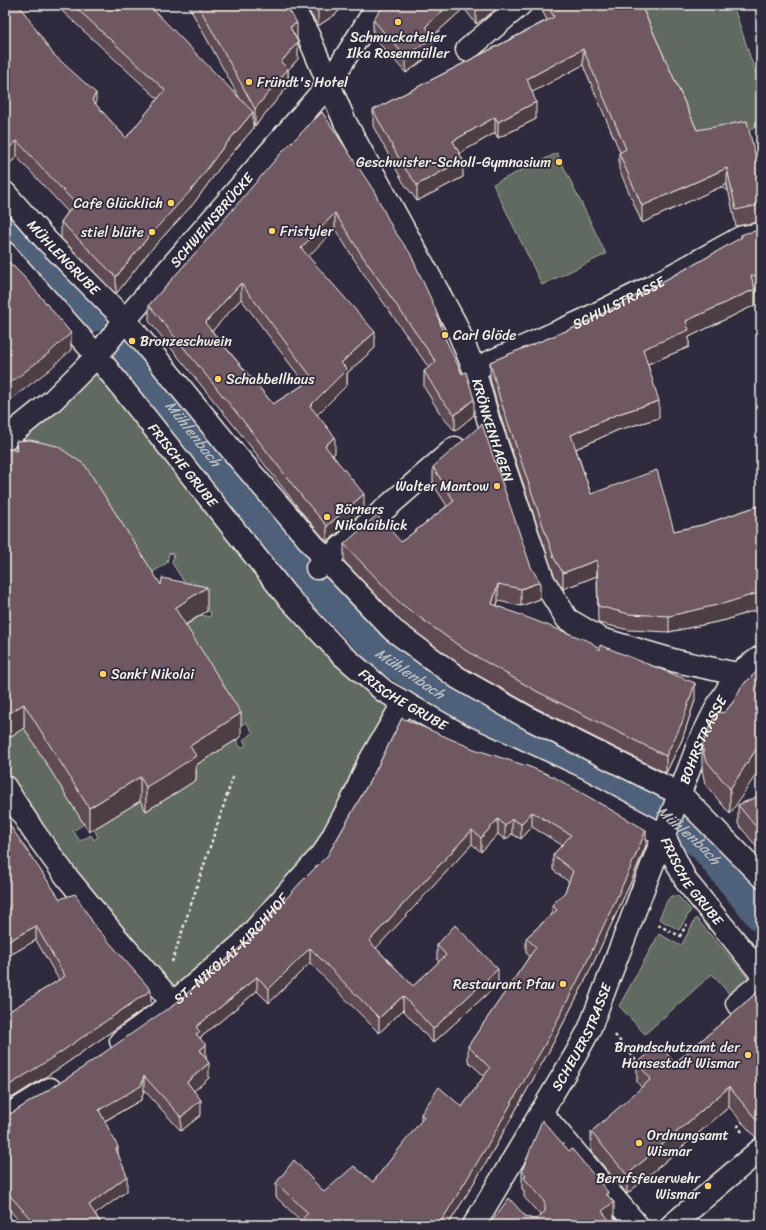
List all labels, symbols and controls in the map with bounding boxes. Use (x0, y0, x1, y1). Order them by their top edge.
marker: Schmuckatelier Ilka Rosenmüller (393, 17, 403, 27)
place label: Schmuckatelier Ilka Rosenmüller (346, 25, 450, 66)
place label: Fründt's Hotel (257, 70, 349, 95)
marker: Fründt's Hotel (244, 77, 254, 87)
place label: Geschwister-Scholl-Gymnasium (356, 150, 551, 175)
marker: Geschwister-Scholl-Gymnasium (554, 157, 564, 167)
street label: SCHWEINSBRÜCKE (164, 166, 261, 273)
place label: Cafe Glücklich (73, 191, 163, 216)
marker: Cafe Glücklich (166, 198, 176, 208)
street label: MÜHLENGRUBE (20, 214, 107, 302)
place label: Fristyler (280, 219, 335, 244)
place label: stiel blüte (80, 220, 144, 245)
marker: Fristyler (267, 226, 277, 236)
marker: stiel blüte (147, 227, 157, 237)
street label: SCHULSTRASSE (568, 269, 671, 337)
place label: Carl Glöde (453, 323, 517, 348)
place label: Bronzeschwein (140, 329, 232, 354)
marker: Carl Glöde (440, 330, 450, 340)
marker: Bronzeschwein (127, 336, 137, 346)
place label: Schabbellhaus (226, 367, 315, 392)
marker: Schabbellhaus (213, 374, 223, 384)
street label: KRÖNKENHAGEN (464, 376, 521, 486)
water label: Mühlenbach (158, 394, 229, 474)
street label: FRISCHE GRUBE (141, 417, 225, 514)
place label: Walter Mantow (396, 474, 489, 499)
marker: Walter Mantow (492, 481, 502, 491)
place label: Börners Nikolaiblick (335, 497, 408, 538)
marker: Börners Nikolaiblick (322, 512, 332, 522)
water label: Mühlenbach (370, 641, 451, 707)
place label: Sankt Nikolai (111, 662, 195, 687)
street label: FRISCHE GRUBE (353, 662, 453, 738)
marker: Sankt Nikolai (98, 669, 108, 679)
street label: BOHRSTRASSE (672, 690, 735, 788)
water label: Mühlenbach (651, 799, 728, 872)
street label: FRISCHE GRUBE (653, 833, 730, 932)
street label: ST.-NIKOLAI-KIRCHHOF (168, 886, 296, 1011)
place label: Restaurant Pfau (453, 972, 555, 997)
street label: SCHEUERSTRASSE (545, 978, 619, 1096)
marker: Restaurant Pfau (558, 979, 568, 989)
place label: Brandschutzamt der Hansestadt Wismar (615, 1035, 741, 1076)
marker: Brandschutzamt der Hansestadt Wismar (743, 1050, 753, 1060)
place label: Ordnungsamt Wismar (647, 1123, 729, 1164)
marker: Ordnungsamt Wismar (634, 1138, 644, 1148)
place label: Berufsfeuerwehr Wismar (596, 1166, 701, 1207)
marker: Berufsfeuerwehr Wismar (703, 1181, 713, 1191)

